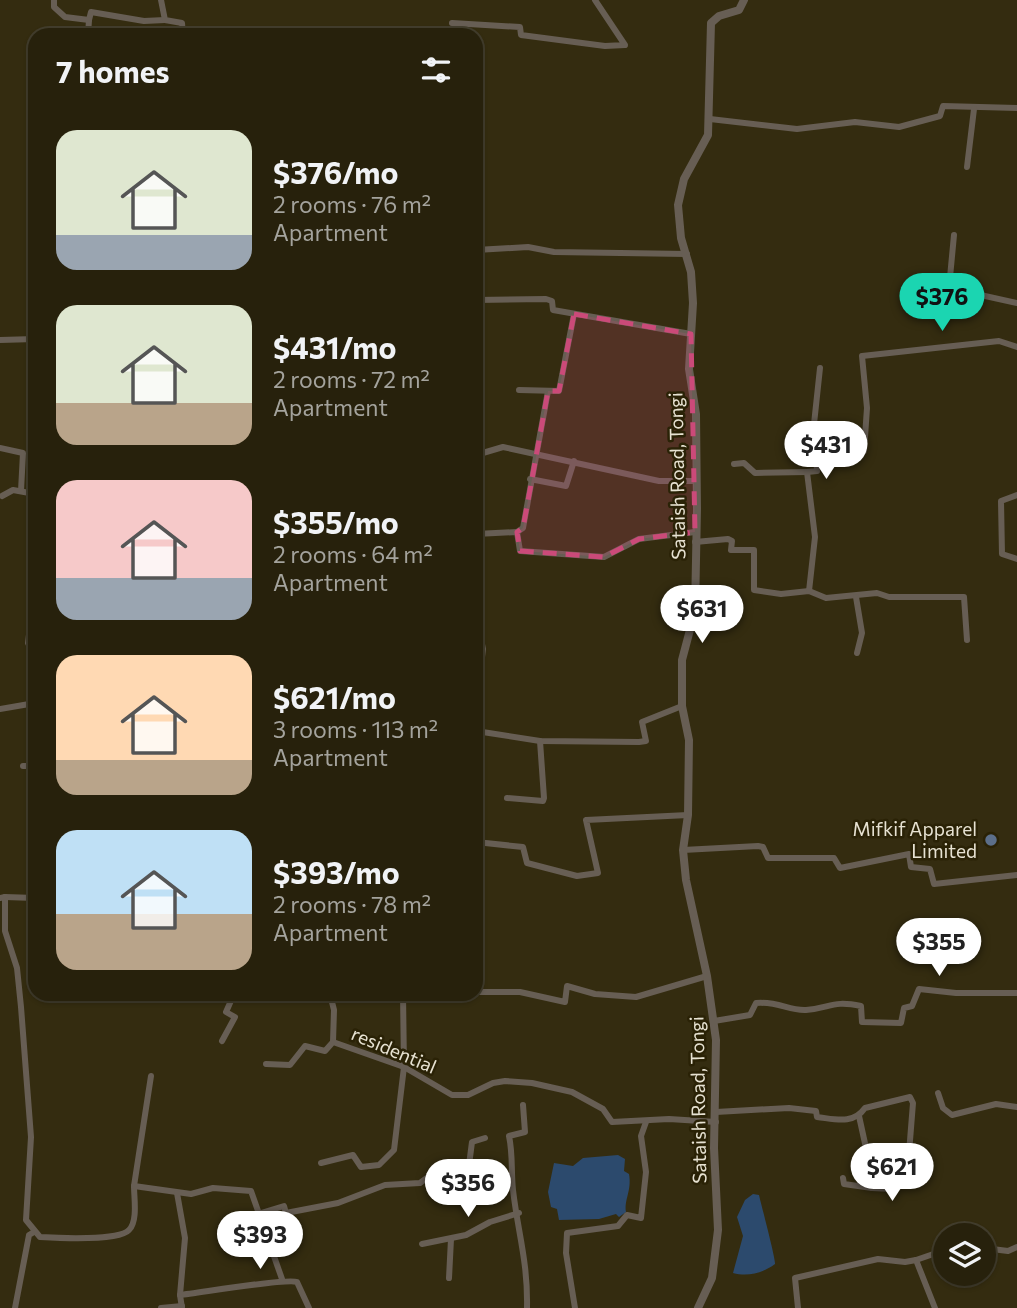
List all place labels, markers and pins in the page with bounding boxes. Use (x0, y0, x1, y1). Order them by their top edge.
pin: $376 (901, 274, 983, 333)
pin: $431 (785, 421, 867, 481)
pin: $631 (661, 586, 743, 645)
place label: Mifkif Apparel Limited (852, 817, 977, 862)
marker: Mifkif Apparel Limited (983, 832, 999, 848)
pin: $355 (898, 918, 980, 978)
pin: $621 (851, 1144, 933, 1203)
pin: $356 (427, 1160, 509, 1219)
pin: $393 (219, 1212, 301, 1271)

